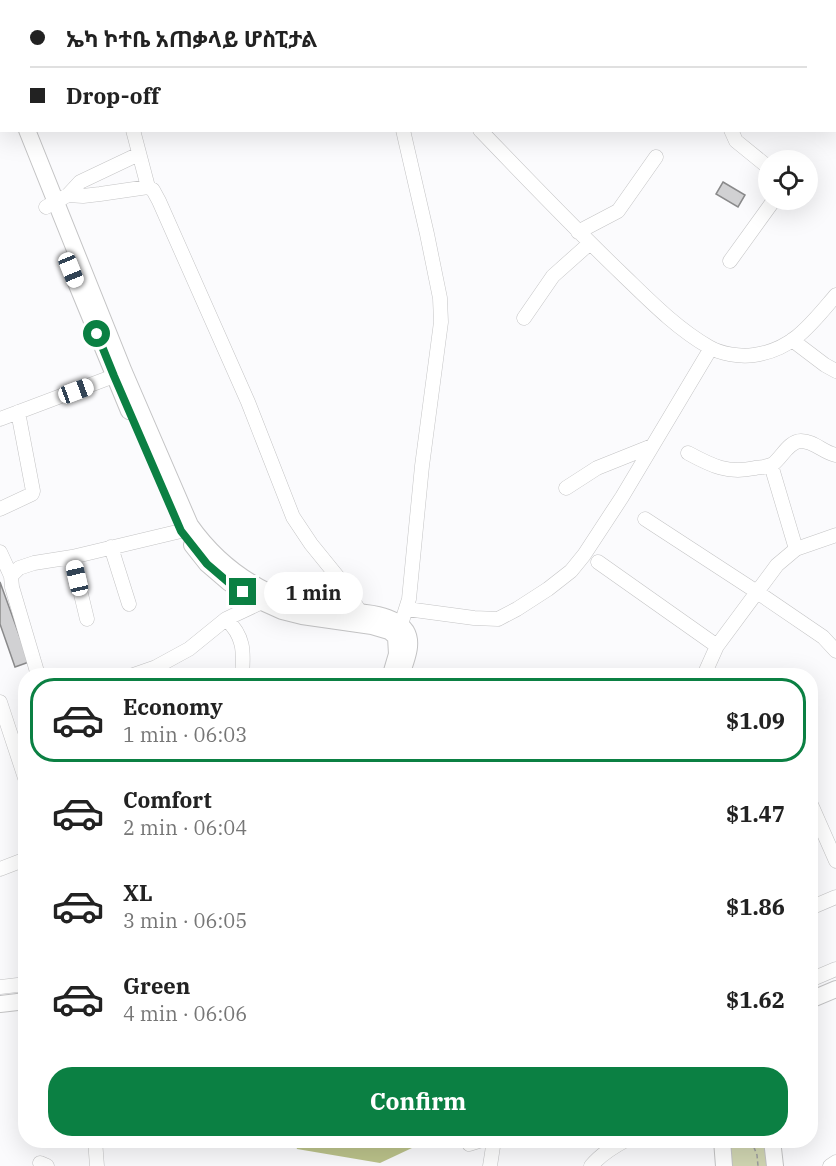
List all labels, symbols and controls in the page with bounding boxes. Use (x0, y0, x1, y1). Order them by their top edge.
text: ኤካ ኮተቤ አጠቃላይ ሆስፒታል (66, 24, 317, 53)
text: Drop-off (66, 81, 160, 110)
map controls (758, 150, 818, 210)
button: locate (758, 150, 818, 210)
car (56, 250, 86, 290)
route start (83, 320, 110, 347)
car (56, 376, 96, 406)
car (64, 558, 90, 598)
callout: 1 min (264, 571, 363, 613)
route end (229, 578, 256, 605)
text: 1 min (286, 579, 342, 606)
text: Economy (123, 692, 223, 721)
icon: car (51, 693, 105, 747)
text: $1.09 (726, 706, 785, 735)
text: 1 min · 06:03 (123, 721, 247, 748)
text: Comfort (123, 785, 212, 814)
icon: car (51, 786, 105, 840)
text: $1.47 (726, 799, 785, 828)
text: 2 min · 06:04 (123, 814, 247, 841)
text: XL (123, 878, 153, 907)
icon: car (51, 879, 105, 933)
text: $1.86 (726, 892, 785, 921)
text: 3 min · 06:05 (123, 907, 247, 934)
text: Green (123, 971, 190, 1000)
icon: car (51, 972, 105, 1026)
text: $1.62 (726, 985, 785, 1014)
text: 4 min · 06:06 (123, 1000, 247, 1027)
button: Confirm (48, 1067, 788, 1136)

